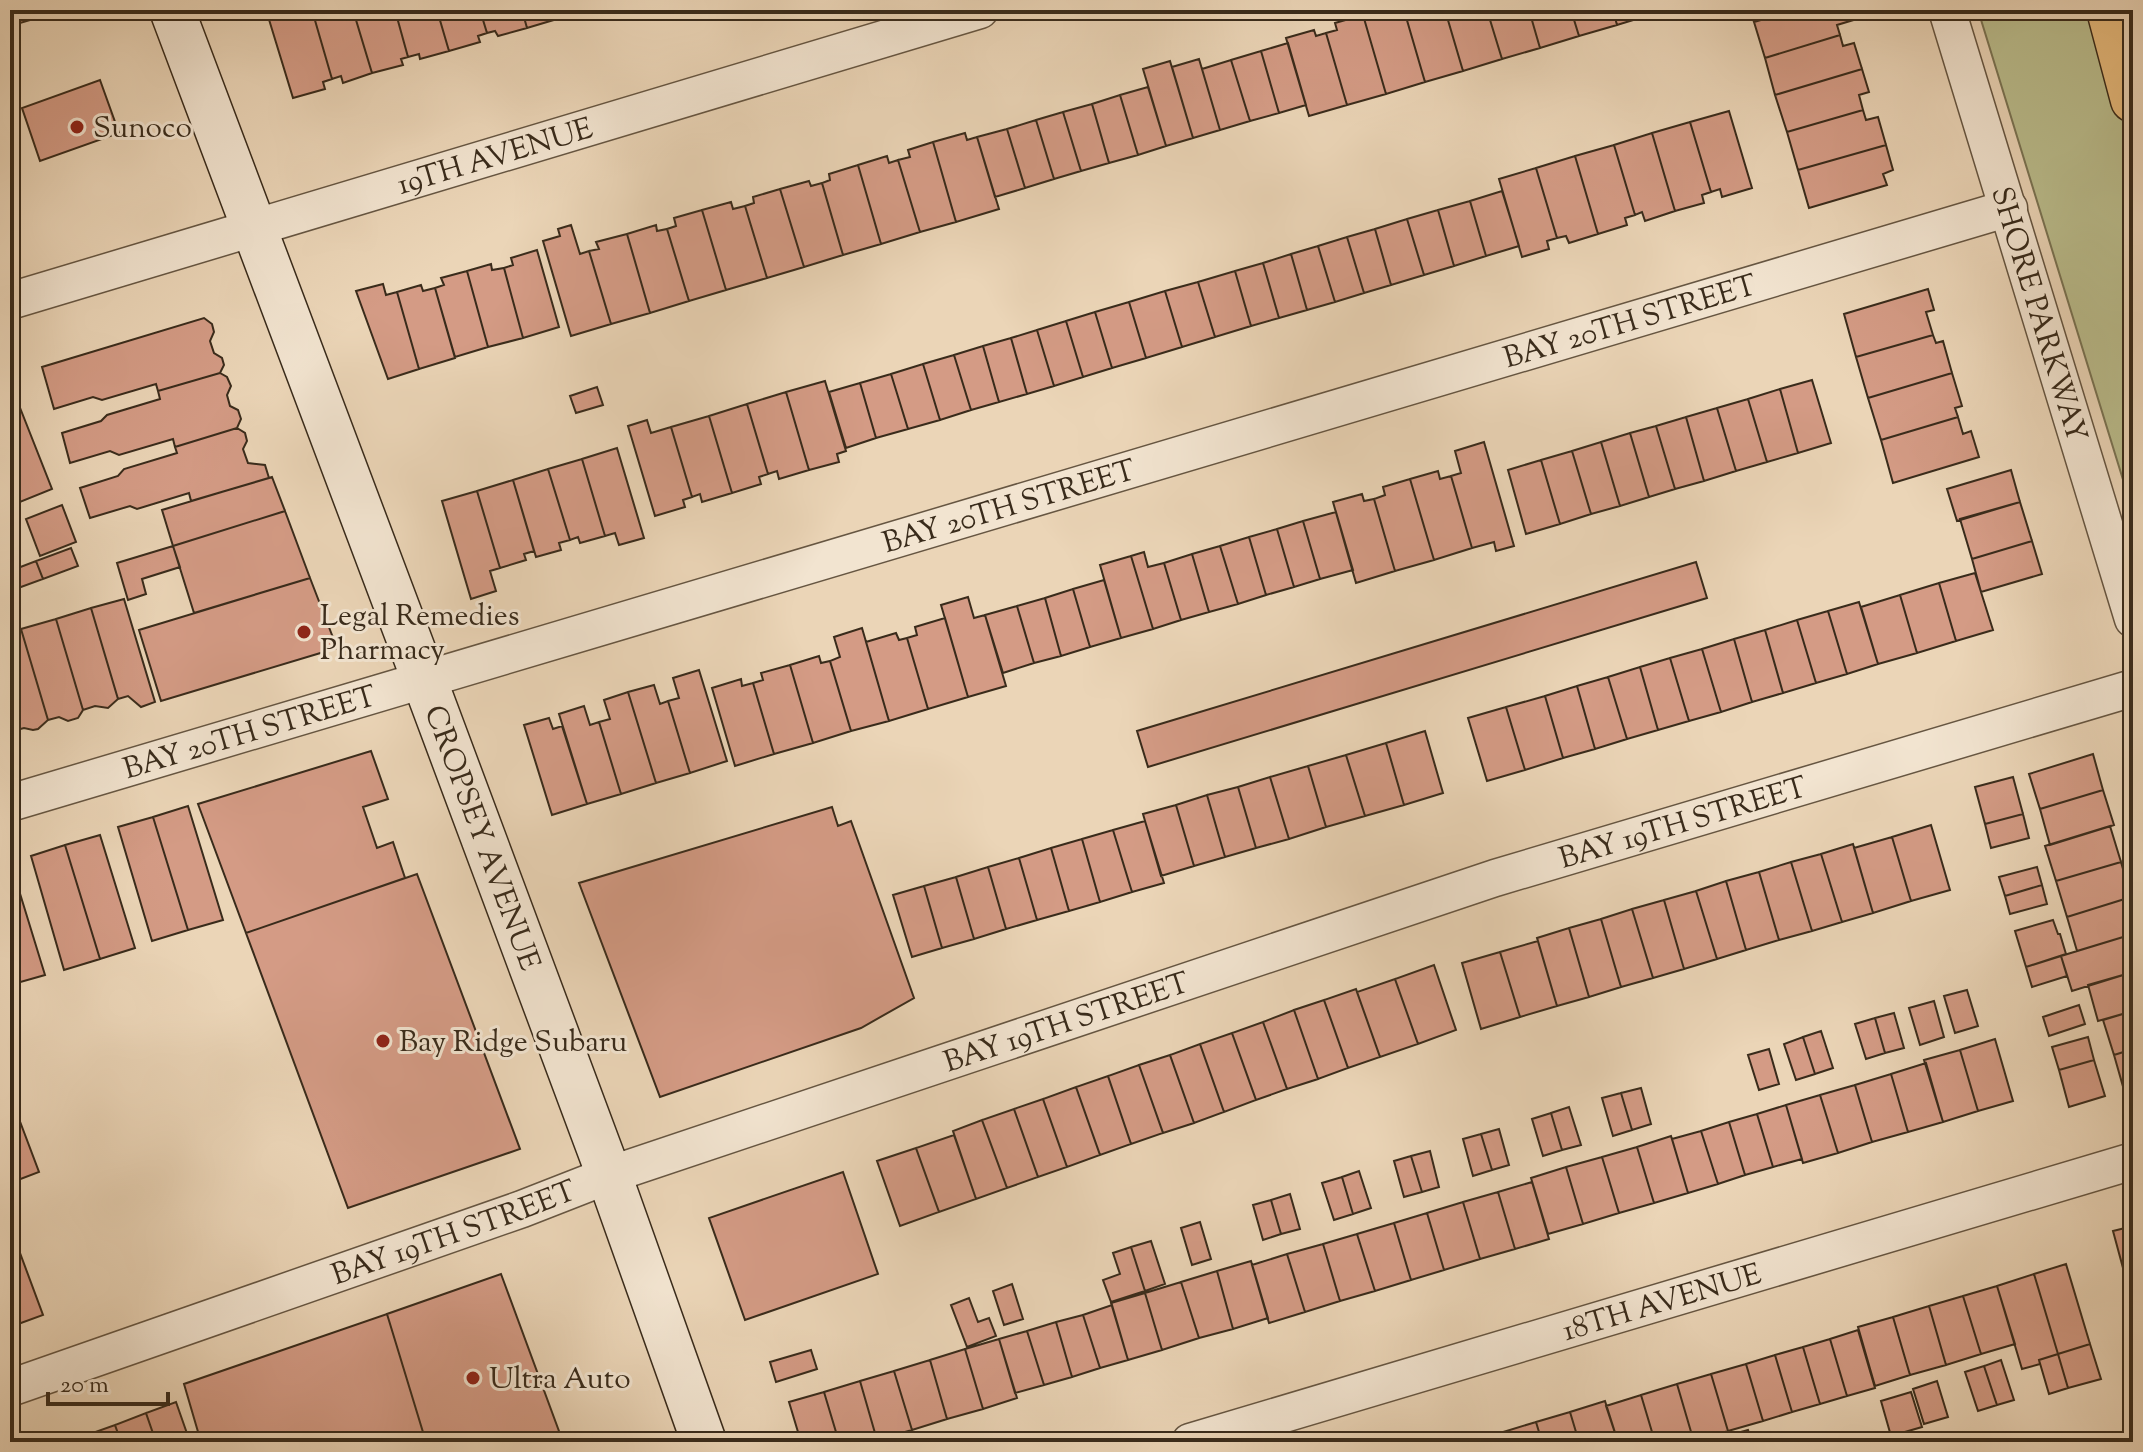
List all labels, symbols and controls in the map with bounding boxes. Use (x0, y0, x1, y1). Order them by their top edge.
place label: Sunoco (93, 108, 192, 151)
street label: 19TH AVENUE (392, 108, 598, 208)
marker: Sunoco (68, 118, 86, 136)
street label: SHORE PARKWAY (1978, 182, 2097, 448)
street label: BAY 20TH STREET (1499, 265, 1762, 381)
street label: BAY 20TH STREET (878, 450, 1141, 566)
place label: Legal Remedies Pharmacy (320, 596, 520, 673)
marker: Legal Remedies Pharmacy (295, 623, 313, 641)
street label: BAY 20TH STREET (119, 676, 382, 792)
street label: CROPSEY AVENUE (412, 700, 550, 977)
street label: BAY 19TH STREET (1554, 767, 1812, 882)
street label: BAY 19TH STREET (938, 963, 1196, 1085)
place label: Bay Ridge Subaru (399, 1022, 627, 1065)
marker: Bay Ridge Subaru (374, 1032, 392, 1050)
street label: BAY 19TH STREET (326, 1171, 583, 1298)
street label: 18TH AVENUE (1558, 1254, 1767, 1354)
scale bar (48, 1356, 168, 1406)
place label: Ultra Auto (489, 1359, 631, 1402)
text: 20 m (60, 1369, 109, 1403)
marker: Ultra Auto (464, 1369, 482, 1387)

